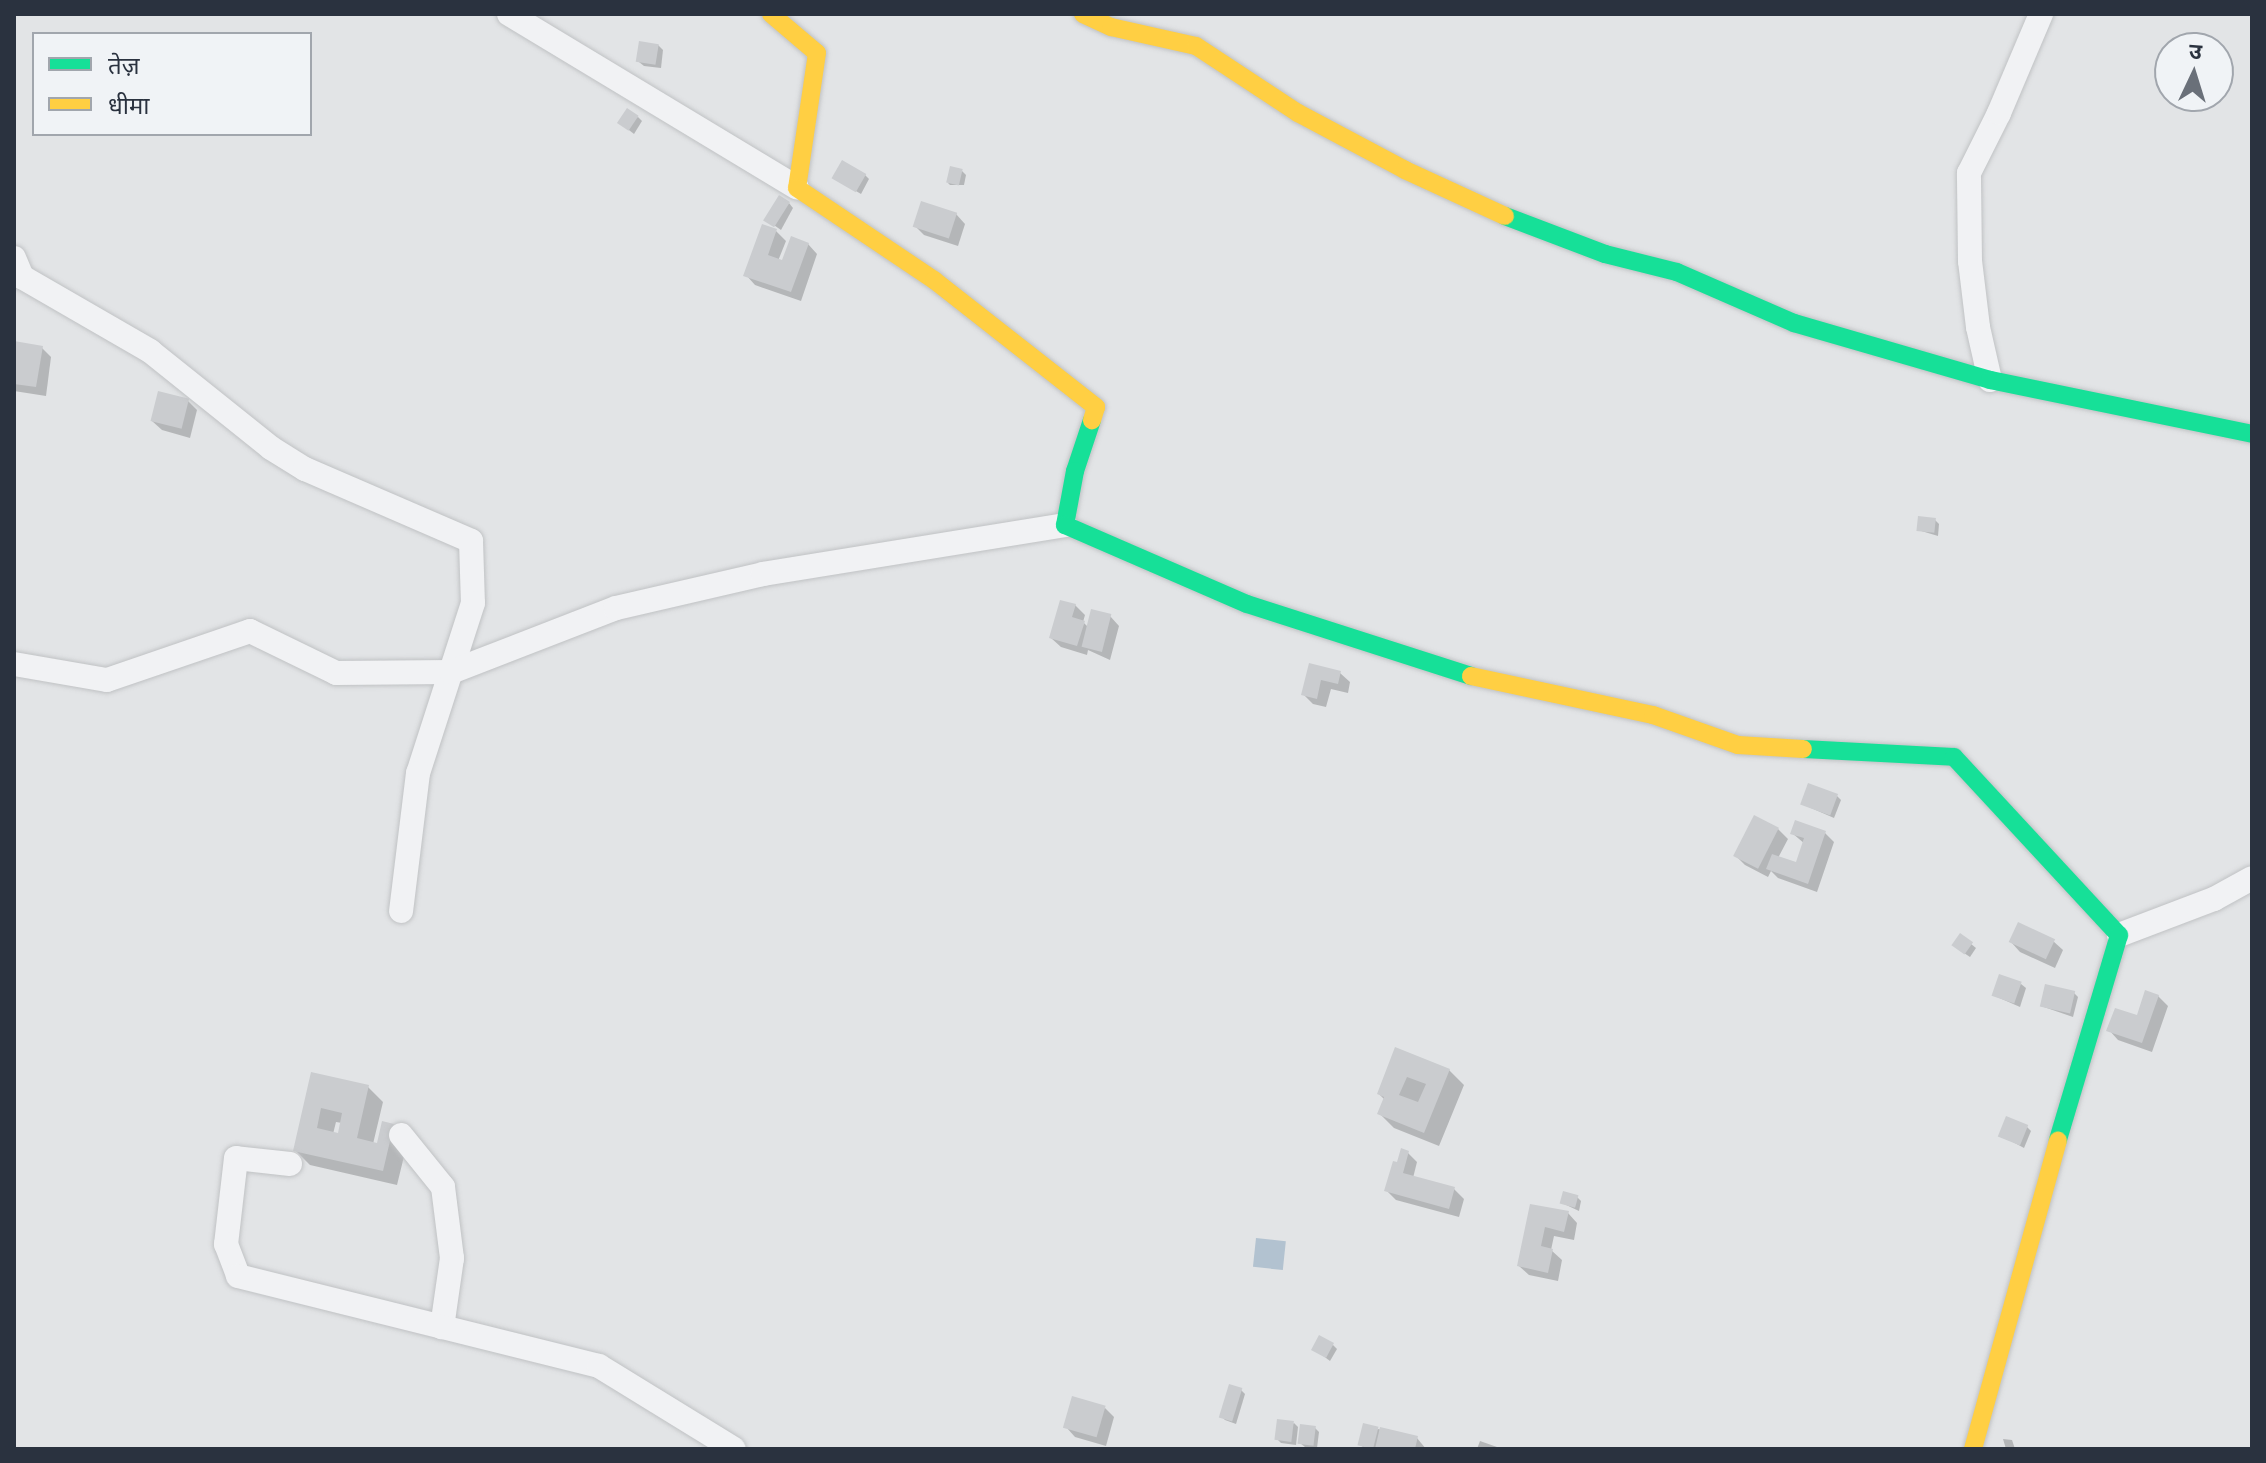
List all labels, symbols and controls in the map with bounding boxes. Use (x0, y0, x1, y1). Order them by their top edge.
legend (32, 32, 312, 136)
north arrow (2154, 32, 2234, 112)
text: उ (2188, 35, 2203, 65)
text: तेज़ (108, 48, 140, 81)
text: धीमा (108, 88, 150, 121)

